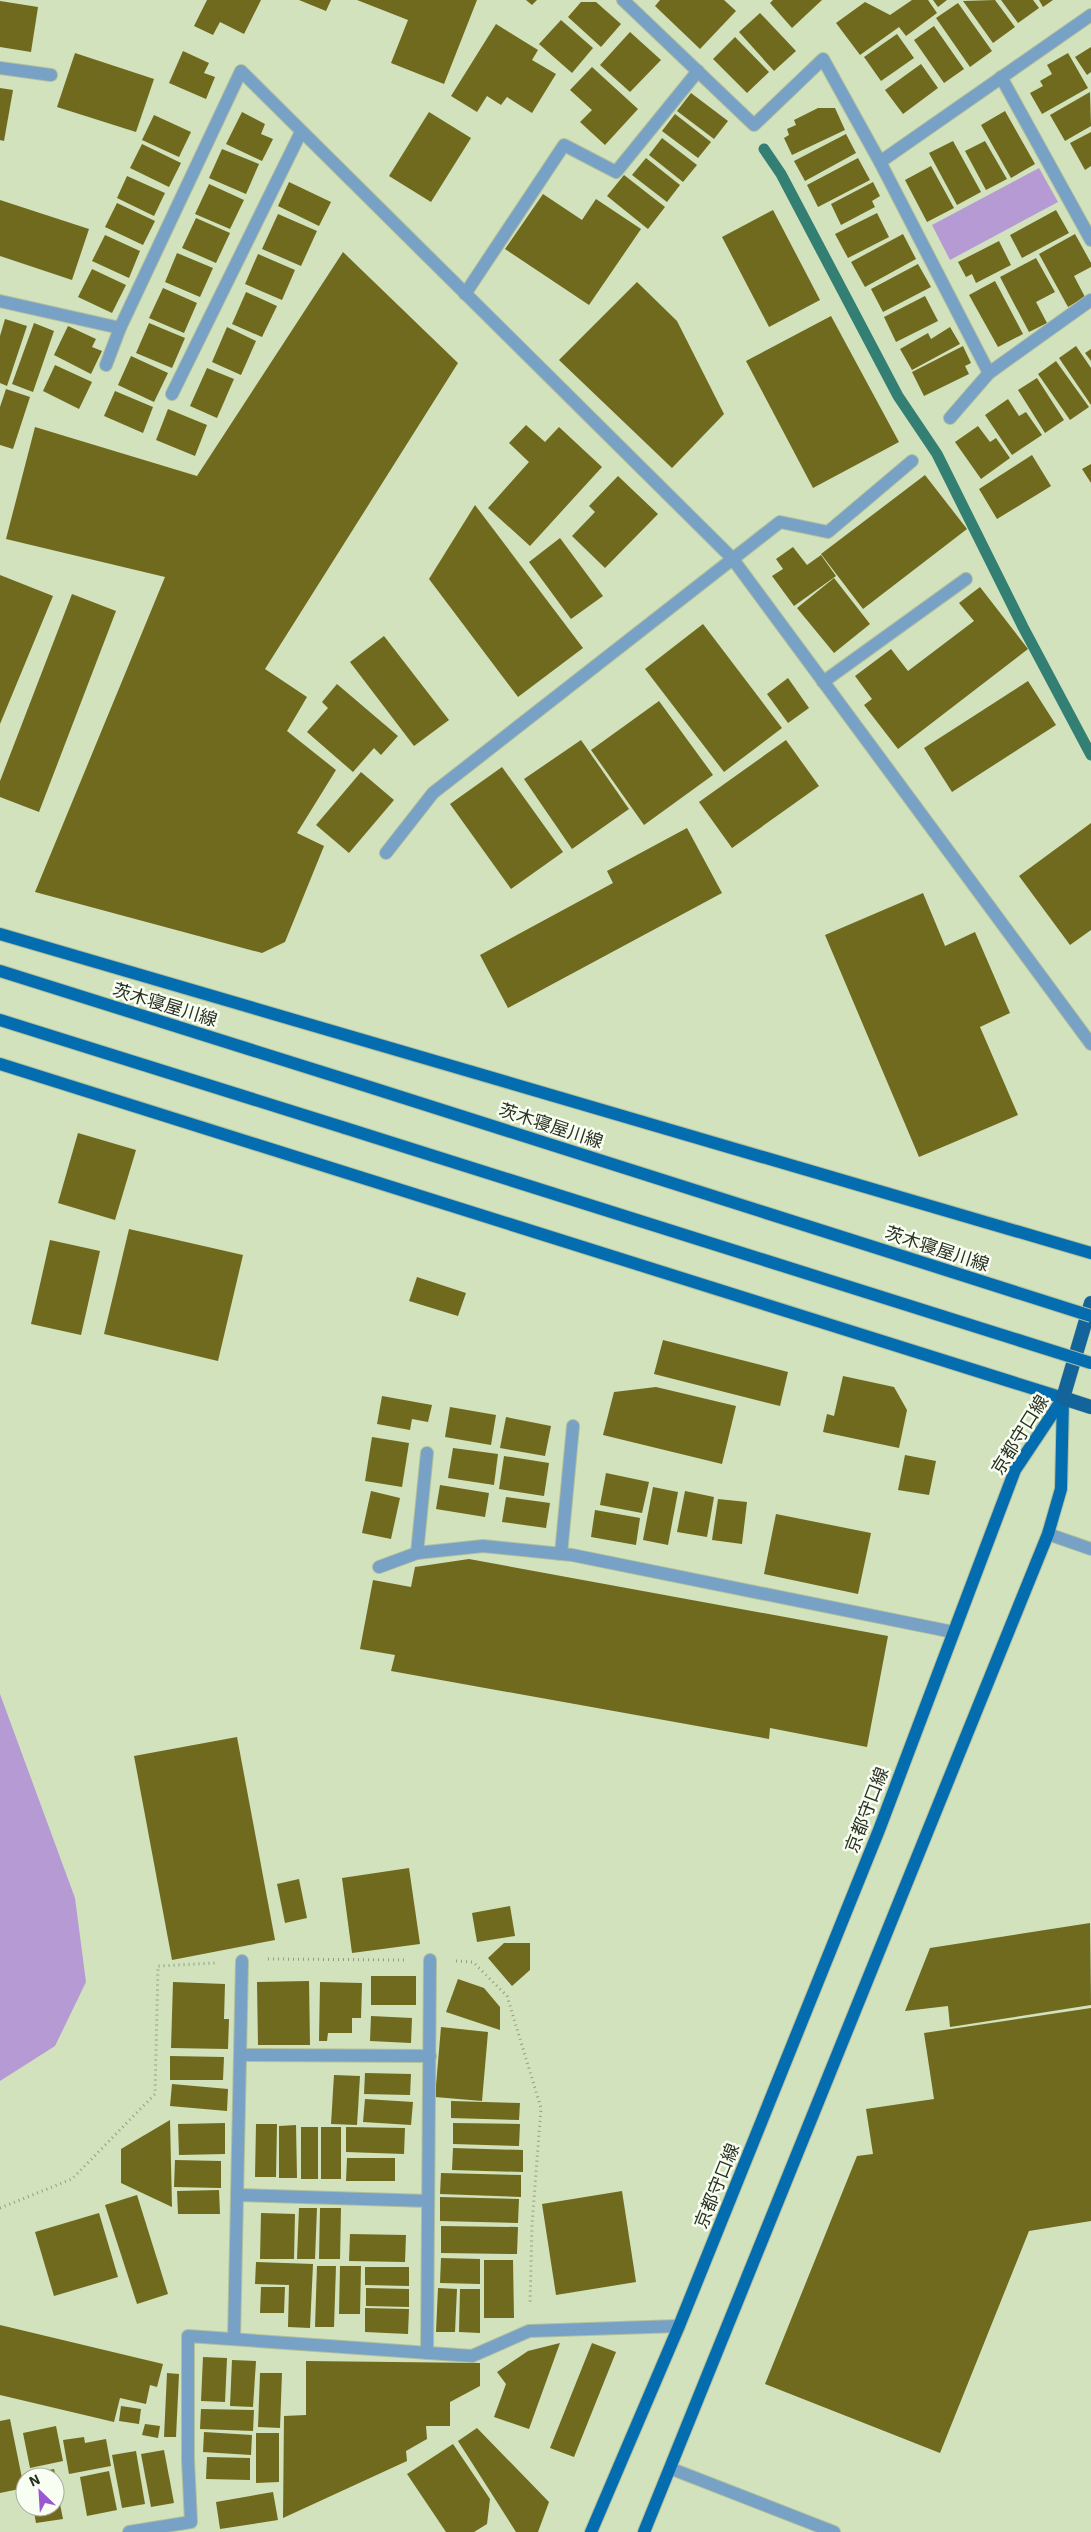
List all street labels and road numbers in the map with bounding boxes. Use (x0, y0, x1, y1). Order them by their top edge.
street label: 茨木寝屋川線 (110, 978, 220, 1031)
street label: 茨木寝屋川線 (496, 1098, 606, 1153)
street label: 茨木寝屋川線 (882, 1221, 992, 1276)
street label: 京都守口線 (986, 1390, 1053, 1479)
street label: 京都守口線 (840, 1764, 893, 1856)
street label: 京都守口線 (689, 2140, 744, 2232)

